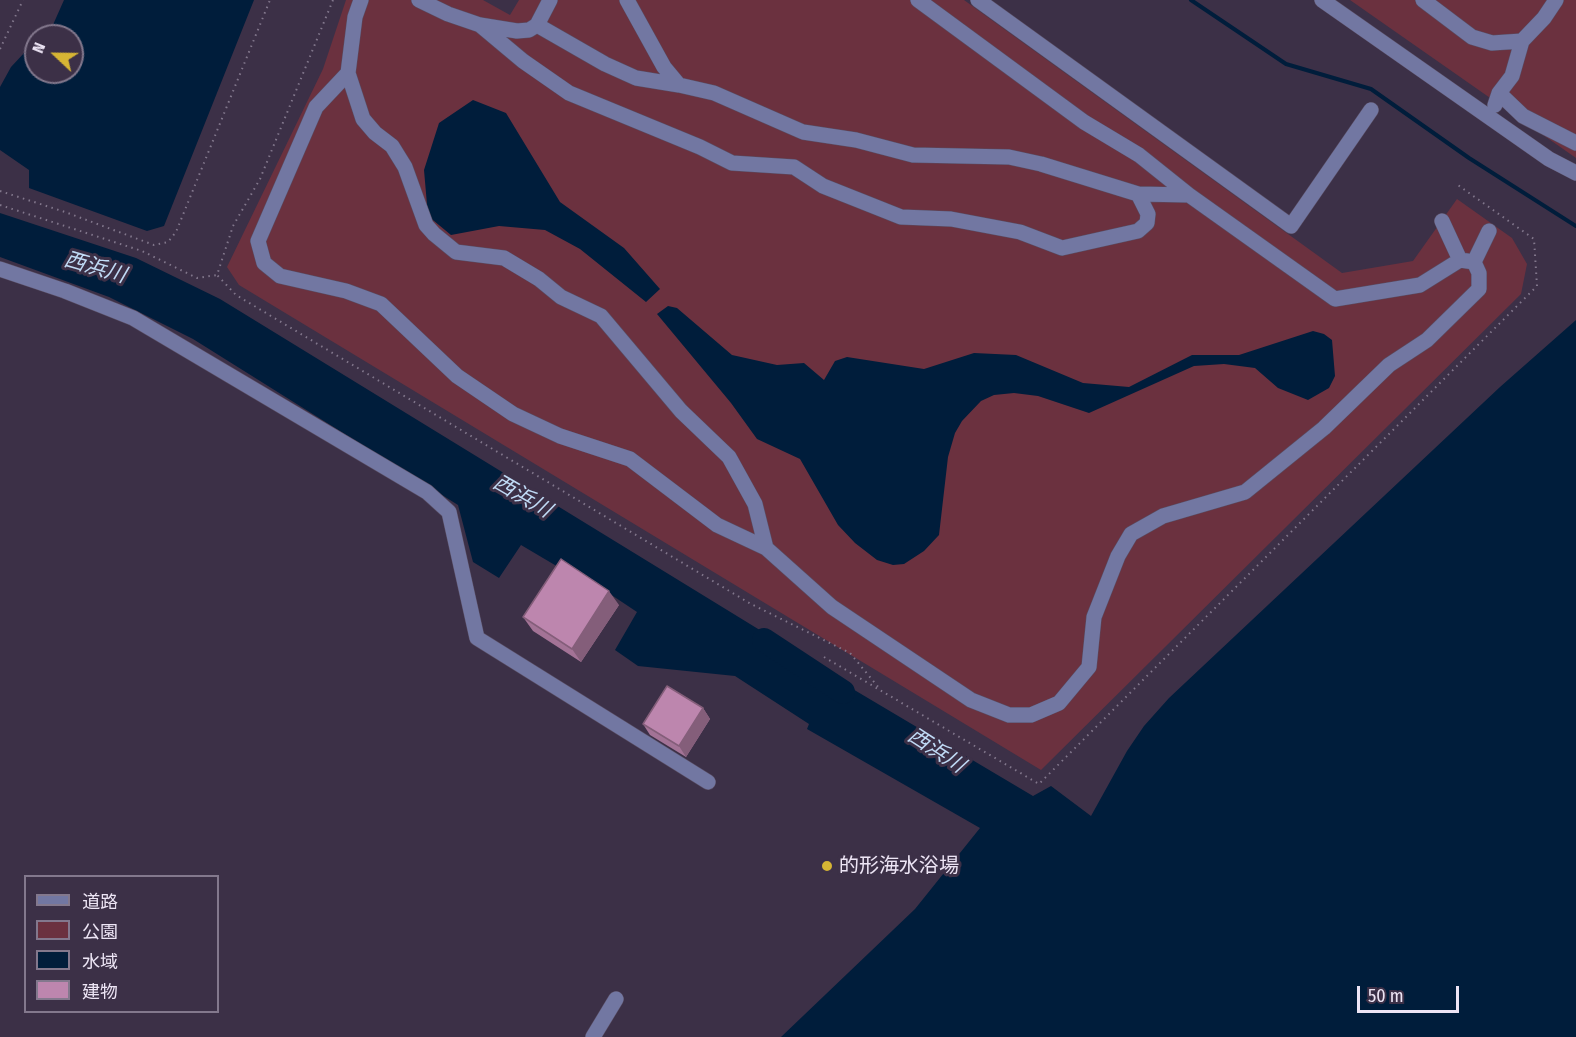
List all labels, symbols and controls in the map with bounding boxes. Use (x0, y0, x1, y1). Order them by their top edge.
north arrow (24, 24, 84, 84)
text: N (28, 40, 49, 56)
water label: 西浜川 (61, 247, 129, 289)
water label: 西浜川 (488, 470, 556, 524)
water label: 西浜川 (903, 723, 969, 779)
place label: 的形海水浴場 (839, 854, 959, 878)
marker: 的形海水浴場 (820, 859, 834, 873)
legend (24, 875, 219, 1013)
text: 道路 (82, 891, 118, 913)
text: 公園 (82, 921, 118, 943)
text: 水域 (82, 951, 118, 973)
scale bar (1360, 974, 1462, 1012)
text: 建物 (82, 981, 118, 1003)
text: 50 m (1368, 985, 1404, 1007)

